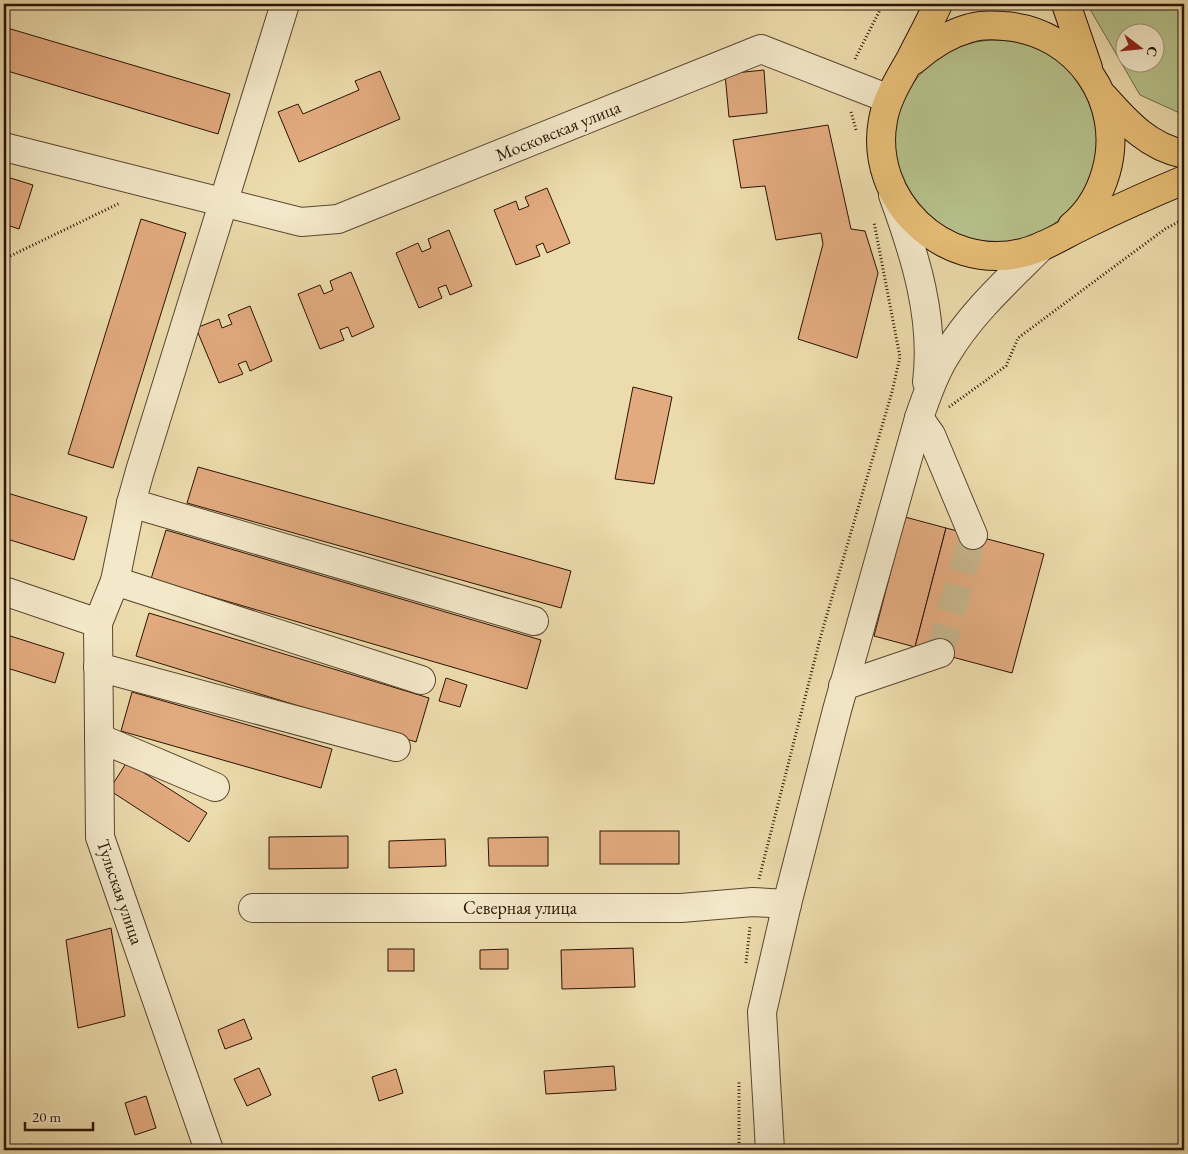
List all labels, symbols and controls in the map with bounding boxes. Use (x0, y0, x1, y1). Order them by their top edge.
north arrow (1116, 22, 1166, 72)
text: С (1142, 44, 1163, 59)
street label: Московская улица (492, 95, 624, 166)
street label: Тульская улица (92, 836, 149, 948)
street label: Северная улица (463, 896, 578, 919)
scale bar (25, 1099, 92, 1131)
text: 20 m (32, 1107, 61, 1126)

